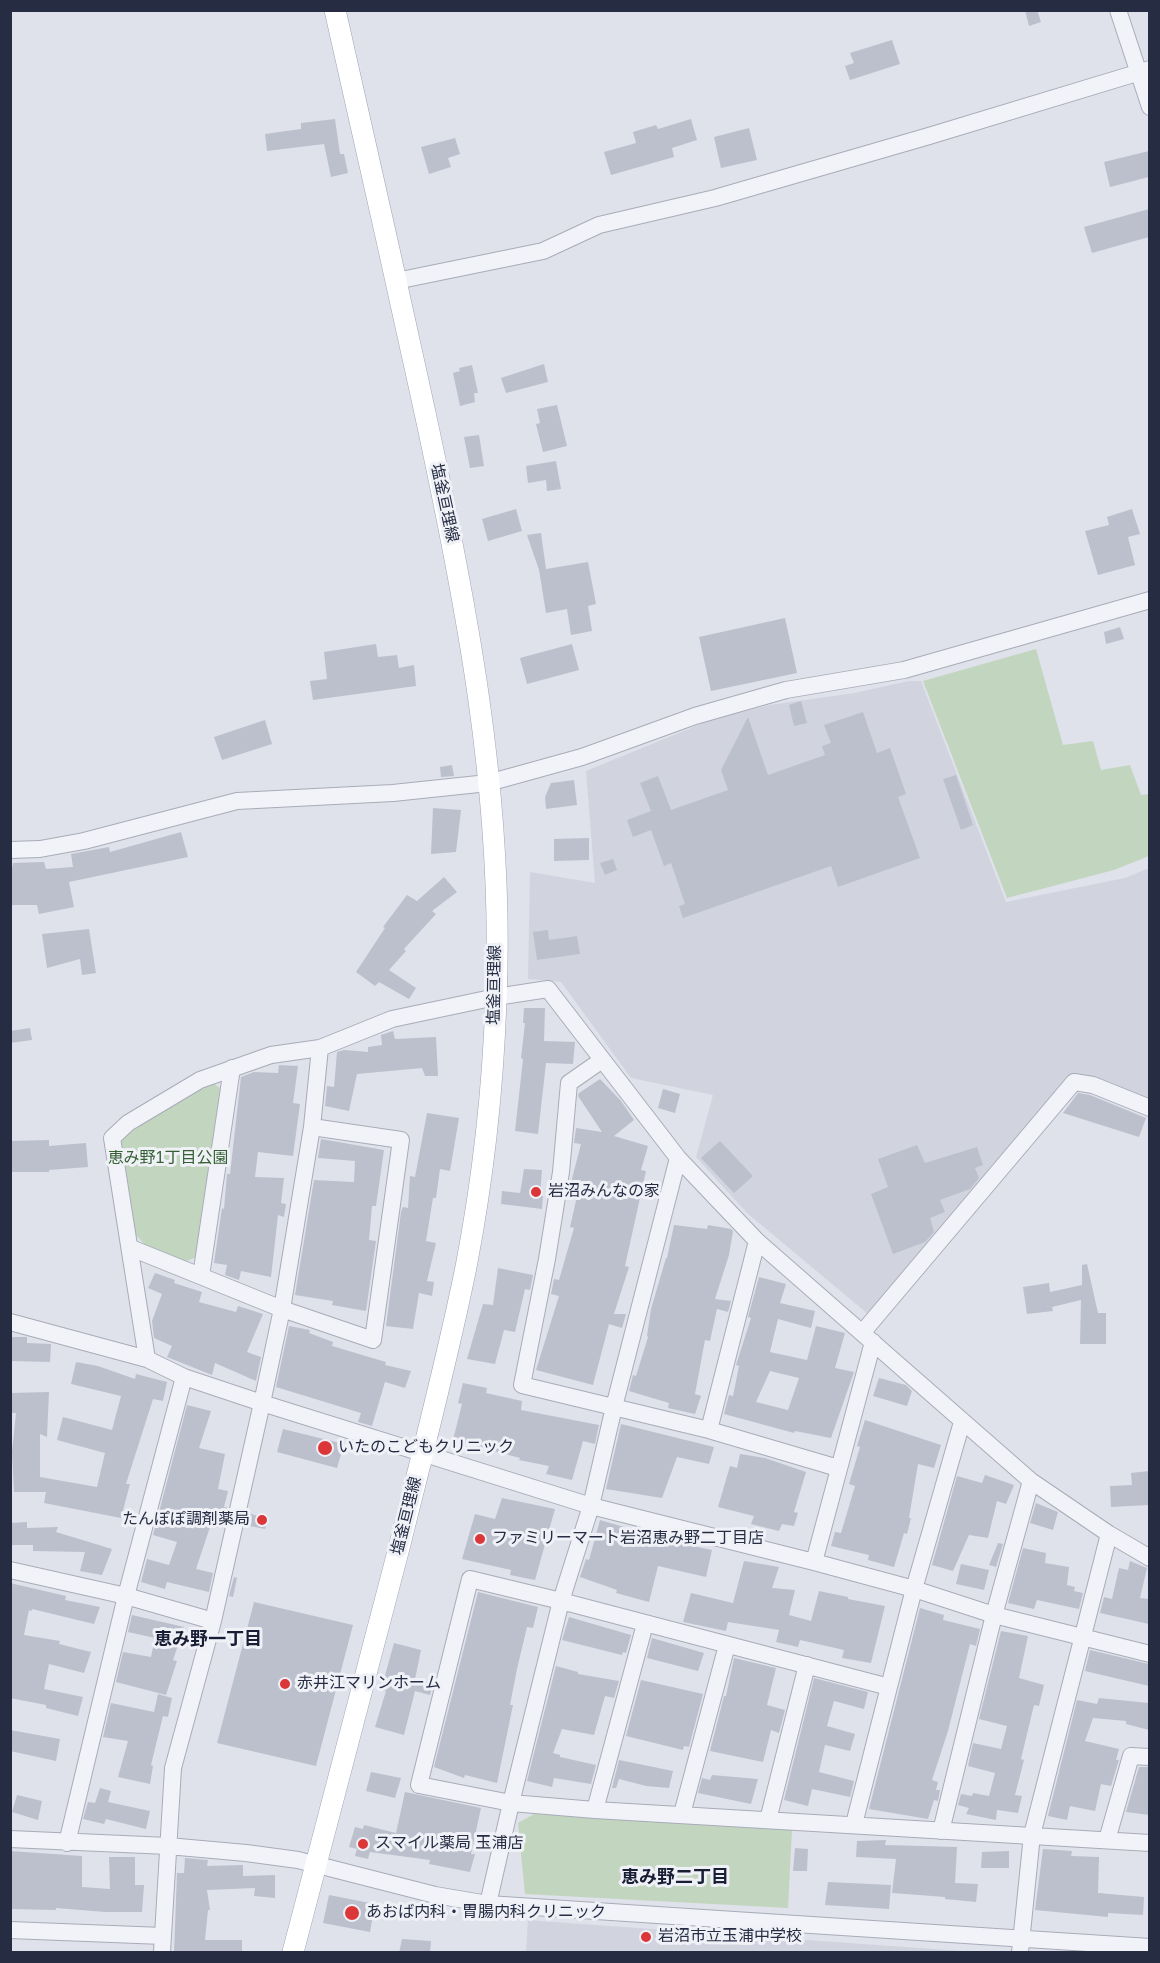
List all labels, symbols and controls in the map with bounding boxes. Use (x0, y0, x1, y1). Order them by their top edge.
street label: 塩釜亘理線 (426, 462, 462, 544)
street label: 塩釜亘理線 (485, 945, 505, 1025)
park label: 恵み野1丁目公園 (108, 1149, 228, 1169)
place label: 岩沼みんなの家 (548, 1182, 660, 1202)
marker: 岩沼みんなの家 (529, 1185, 543, 1199)
place label: いたのこどもクリニック (338, 1438, 514, 1458)
marker: いたのこどもクリニック (316, 1439, 334, 1457)
street label: 塩釜亘理線 (388, 1475, 426, 1557)
place label: たんぽぽ調剤薬局 (122, 1510, 250, 1530)
marker: たんぽぽ調剤薬局 (255, 1513, 269, 1527)
place label: ファミリーマート岩沼恵み野二丁目店 (492, 1529, 764, 1549)
marker: ファミリーマート岩沼恵み野二丁目店 (473, 1532, 487, 1546)
district label: 恵み野一丁目 (154, 1629, 262, 1651)
place label: 赤井江マリンホーム (297, 1674, 441, 1694)
marker: 赤井江マリンホーム (278, 1677, 292, 1691)
place label: スマイル薬局 玉浦店 (375, 1834, 523, 1854)
marker: スマイル薬局 玉浦店 (356, 1837, 370, 1851)
district label: 恵み野二丁目 (621, 1867, 729, 1889)
place label: あおば内科・胃腸内科クリニック (366, 1903, 606, 1923)
marker: あおば内科・胃腸内科クリニック (343, 1904, 361, 1922)
place label: 岩沼市立玉浦中学校 (658, 1927, 802, 1947)
marker: 岩沼市立玉浦中学校 (639, 1930, 653, 1944)

